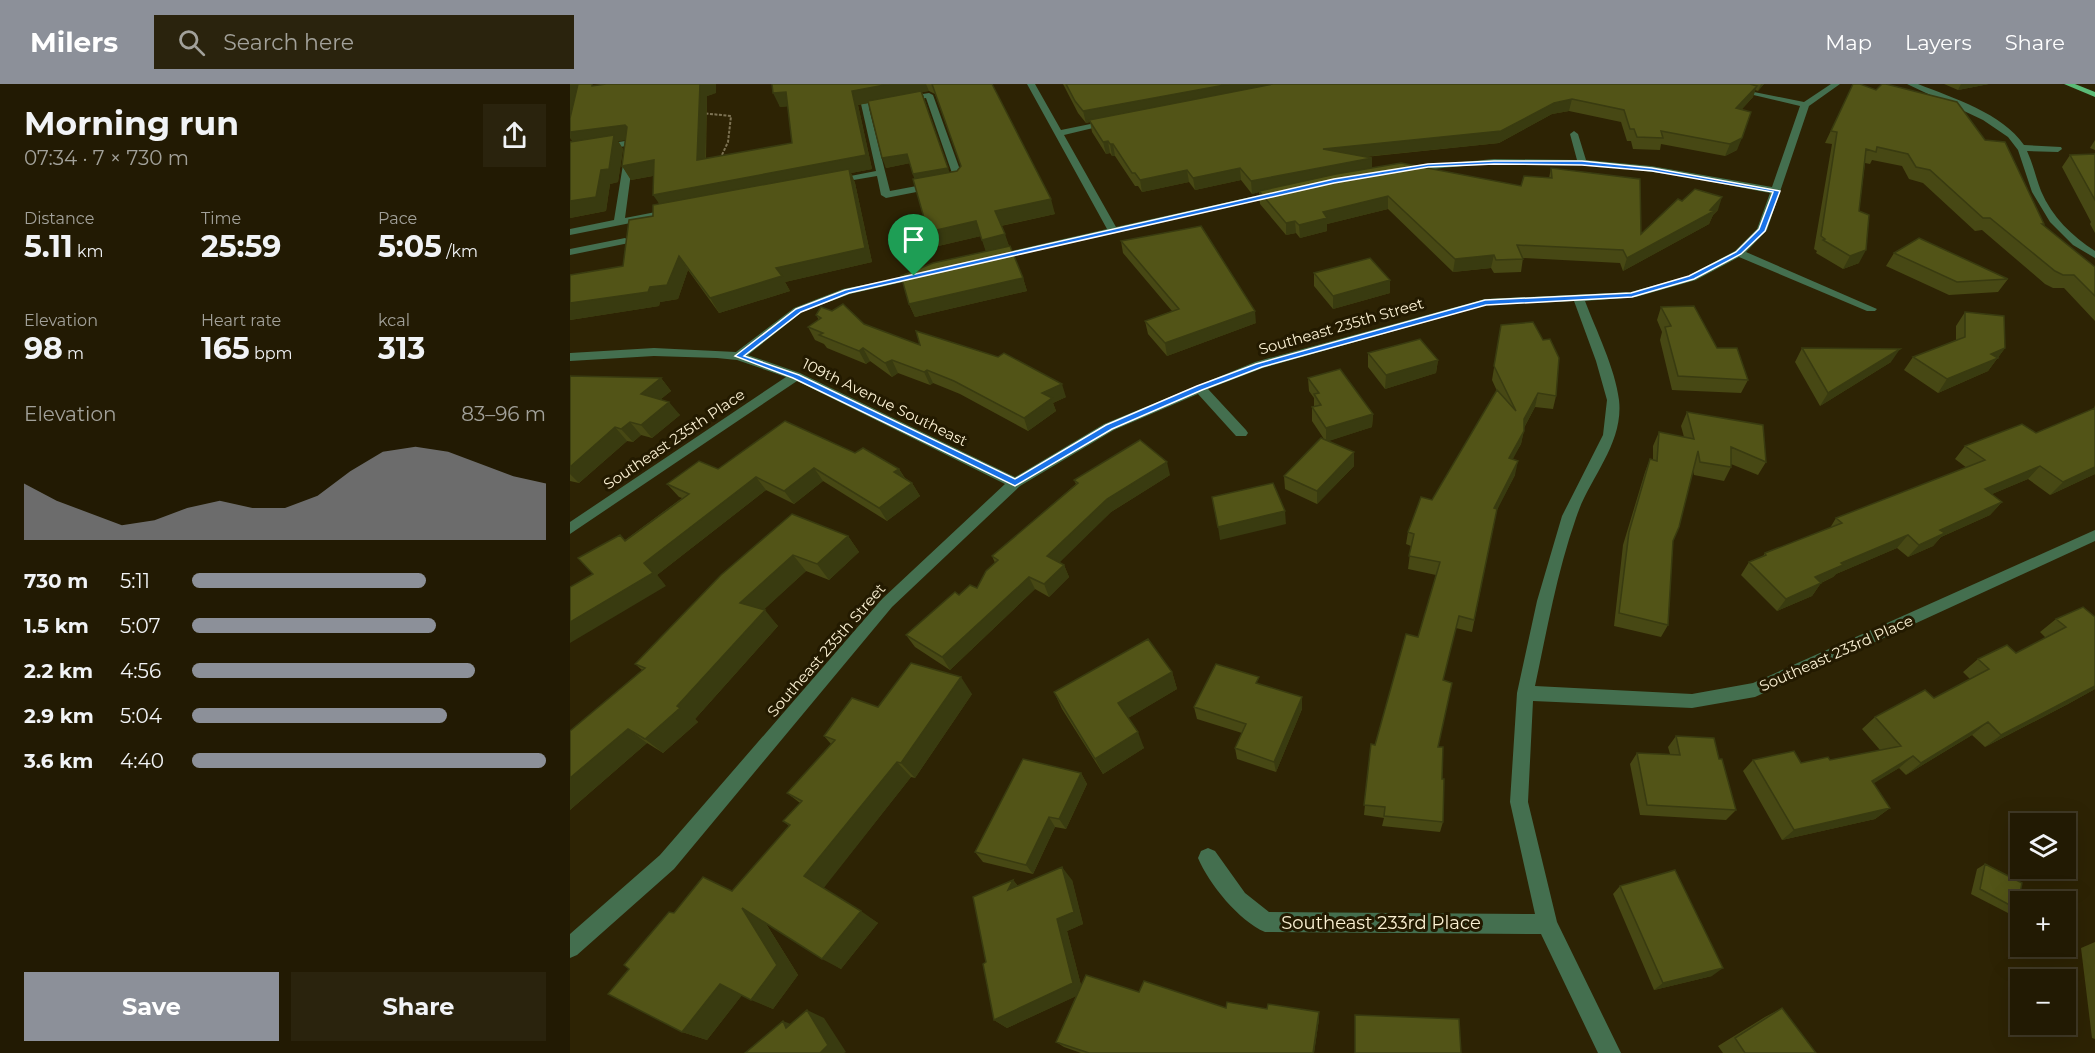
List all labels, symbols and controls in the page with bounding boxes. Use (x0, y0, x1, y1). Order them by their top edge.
search box (154, 15, 574, 69)
text: Milers (30, 25, 118, 59)
icon: search (175, 26, 208, 59)
text: Search here (223, 29, 354, 56)
text: Map (1825, 30, 1872, 55)
text: Layers (1905, 30, 1972, 55)
text: Share (2005, 30, 2065, 55)
text: Morning run (24, 103, 239, 143)
button: share (483, 104, 546, 167)
text: 07:34 · 7 × 730 m (24, 146, 189, 170)
text: Distance (24, 209, 94, 228)
text: Time (201, 209, 241, 228)
text: Pace (378, 209, 417, 228)
pin (888, 214, 939, 276)
icon: arrive (897, 223, 930, 256)
text: 5.11 (24, 228, 73, 265)
text: 25:59 (201, 228, 281, 265)
text: 5:05 (378, 228, 442, 265)
text: km (73, 242, 103, 261)
text: /km (442, 242, 478, 261)
street label: Southeast 235th Street (1256, 293, 1426, 359)
text: Elevation (24, 311, 98, 330)
text: Heart rate (201, 311, 281, 330)
text: kcal (378, 311, 410, 330)
text: 98 (24, 330, 63, 367)
text: 165 (201, 330, 250, 367)
text: 313 (378, 330, 425, 367)
text: m (63, 344, 84, 363)
text: bpm (250, 344, 293, 363)
street label: 109th Avenue Southeast (799, 354, 971, 450)
street label: Southeast 235th Place (600, 385, 748, 493)
text: Elevation (24, 402, 116, 426)
text: 83–96 m (461, 402, 546, 426)
text: 730 m (24, 569, 88, 593)
text: 5:11 (120, 569, 150, 593)
street label: Southeast 235th Street (763, 579, 889, 721)
street label: Southeast 233rd Place (1756, 611, 1916, 695)
text: 1.5 km (24, 614, 89, 638)
text: 5:07 (120, 614, 160, 638)
text: 2.2 km (24, 659, 93, 683)
text: 4:56 (120, 659, 161, 683)
text: 2.9 km (24, 704, 94, 728)
text: 5:04 (120, 704, 162, 728)
text: 3.6 km (24, 749, 93, 773)
text: 4:40 (120, 749, 164, 773)
map controls (2010, 813, 2076, 1035)
button: layers (2010, 813, 2076, 879)
button: + (2010, 891, 2076, 957)
street label: Southeast 233rd Place (1281, 912, 1481, 934)
button: − (2010, 969, 2076, 1035)
button: Save (24, 972, 279, 1041)
button: Share (291, 972, 546, 1041)

